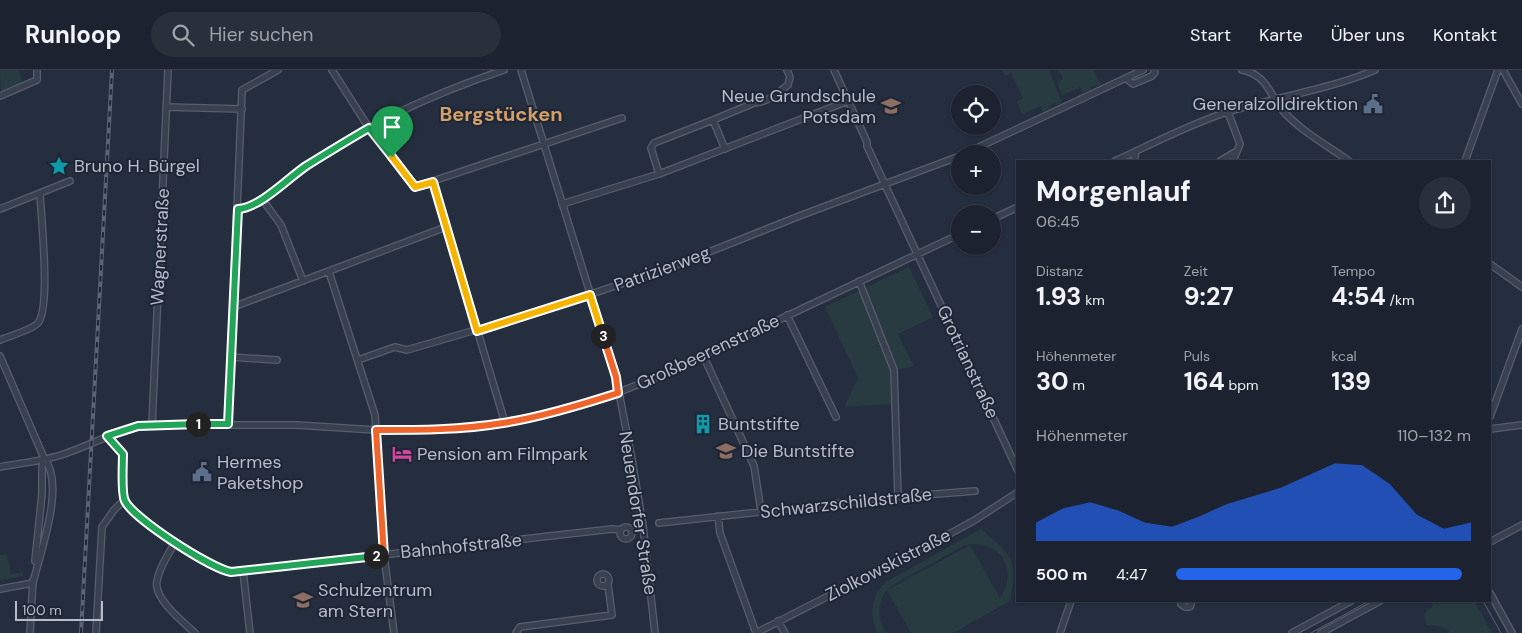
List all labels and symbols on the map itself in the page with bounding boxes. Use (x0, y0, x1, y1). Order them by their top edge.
place label: Neue Grundschule Potsdam (722, 84, 876, 129)
place label: Generalzolldirektion (1193, 92, 1358, 116)
public building icon: Generalzolldirektion (1362, 93, 1384, 115)
school or university icon: Neue Grundschule Potsdam (880, 95, 902, 117)
district label: Bergstücken (439, 101, 563, 127)
pin (371, 106, 413, 157)
place label: Bruno H. Bürgel (74, 154, 200, 178)
place icon: Bruno H. Bürgel (48, 155, 70, 177)
street label: Wagnerstraße (145, 188, 175, 306)
street label: Patrizierweg (611, 241, 713, 297)
street label: Grotrianstraße (931, 301, 1005, 423)
street label: Großbeerenstraße (633, 308, 783, 396)
pin: 3 (590, 324, 616, 348)
pin: 1 (186, 412, 210, 436)
place label: Buntstifte (718, 412, 800, 436)
building icon: Buntstifte (692, 413, 714, 435)
street label: Neuendorfer Straße (613, 429, 663, 597)
place label: Die Buntstifte (741, 439, 854, 463)
school or university icon: Die Buntstifte (715, 440, 737, 462)
place label: Pension am Filmpark (417, 442, 588, 466)
hotel icon: Pension am Filmpark (391, 443, 413, 465)
place label: Hermes Paketshop (217, 450, 304, 495)
public building icon: Hermes Paketshop (191, 461, 213, 483)
street label: Schwarzschildstraße (759, 482, 933, 524)
street label: Ziolkowskistraße (821, 523, 955, 607)
street label: Bahnhofstraße (399, 528, 523, 564)
pin: 2 (364, 544, 388, 568)
place label: Schulzentrum am Stern (318, 578, 432, 623)
school or university icon: Schulzentrum am Stern (292, 589, 314, 611)
scale bar (15, 598, 102, 621)

